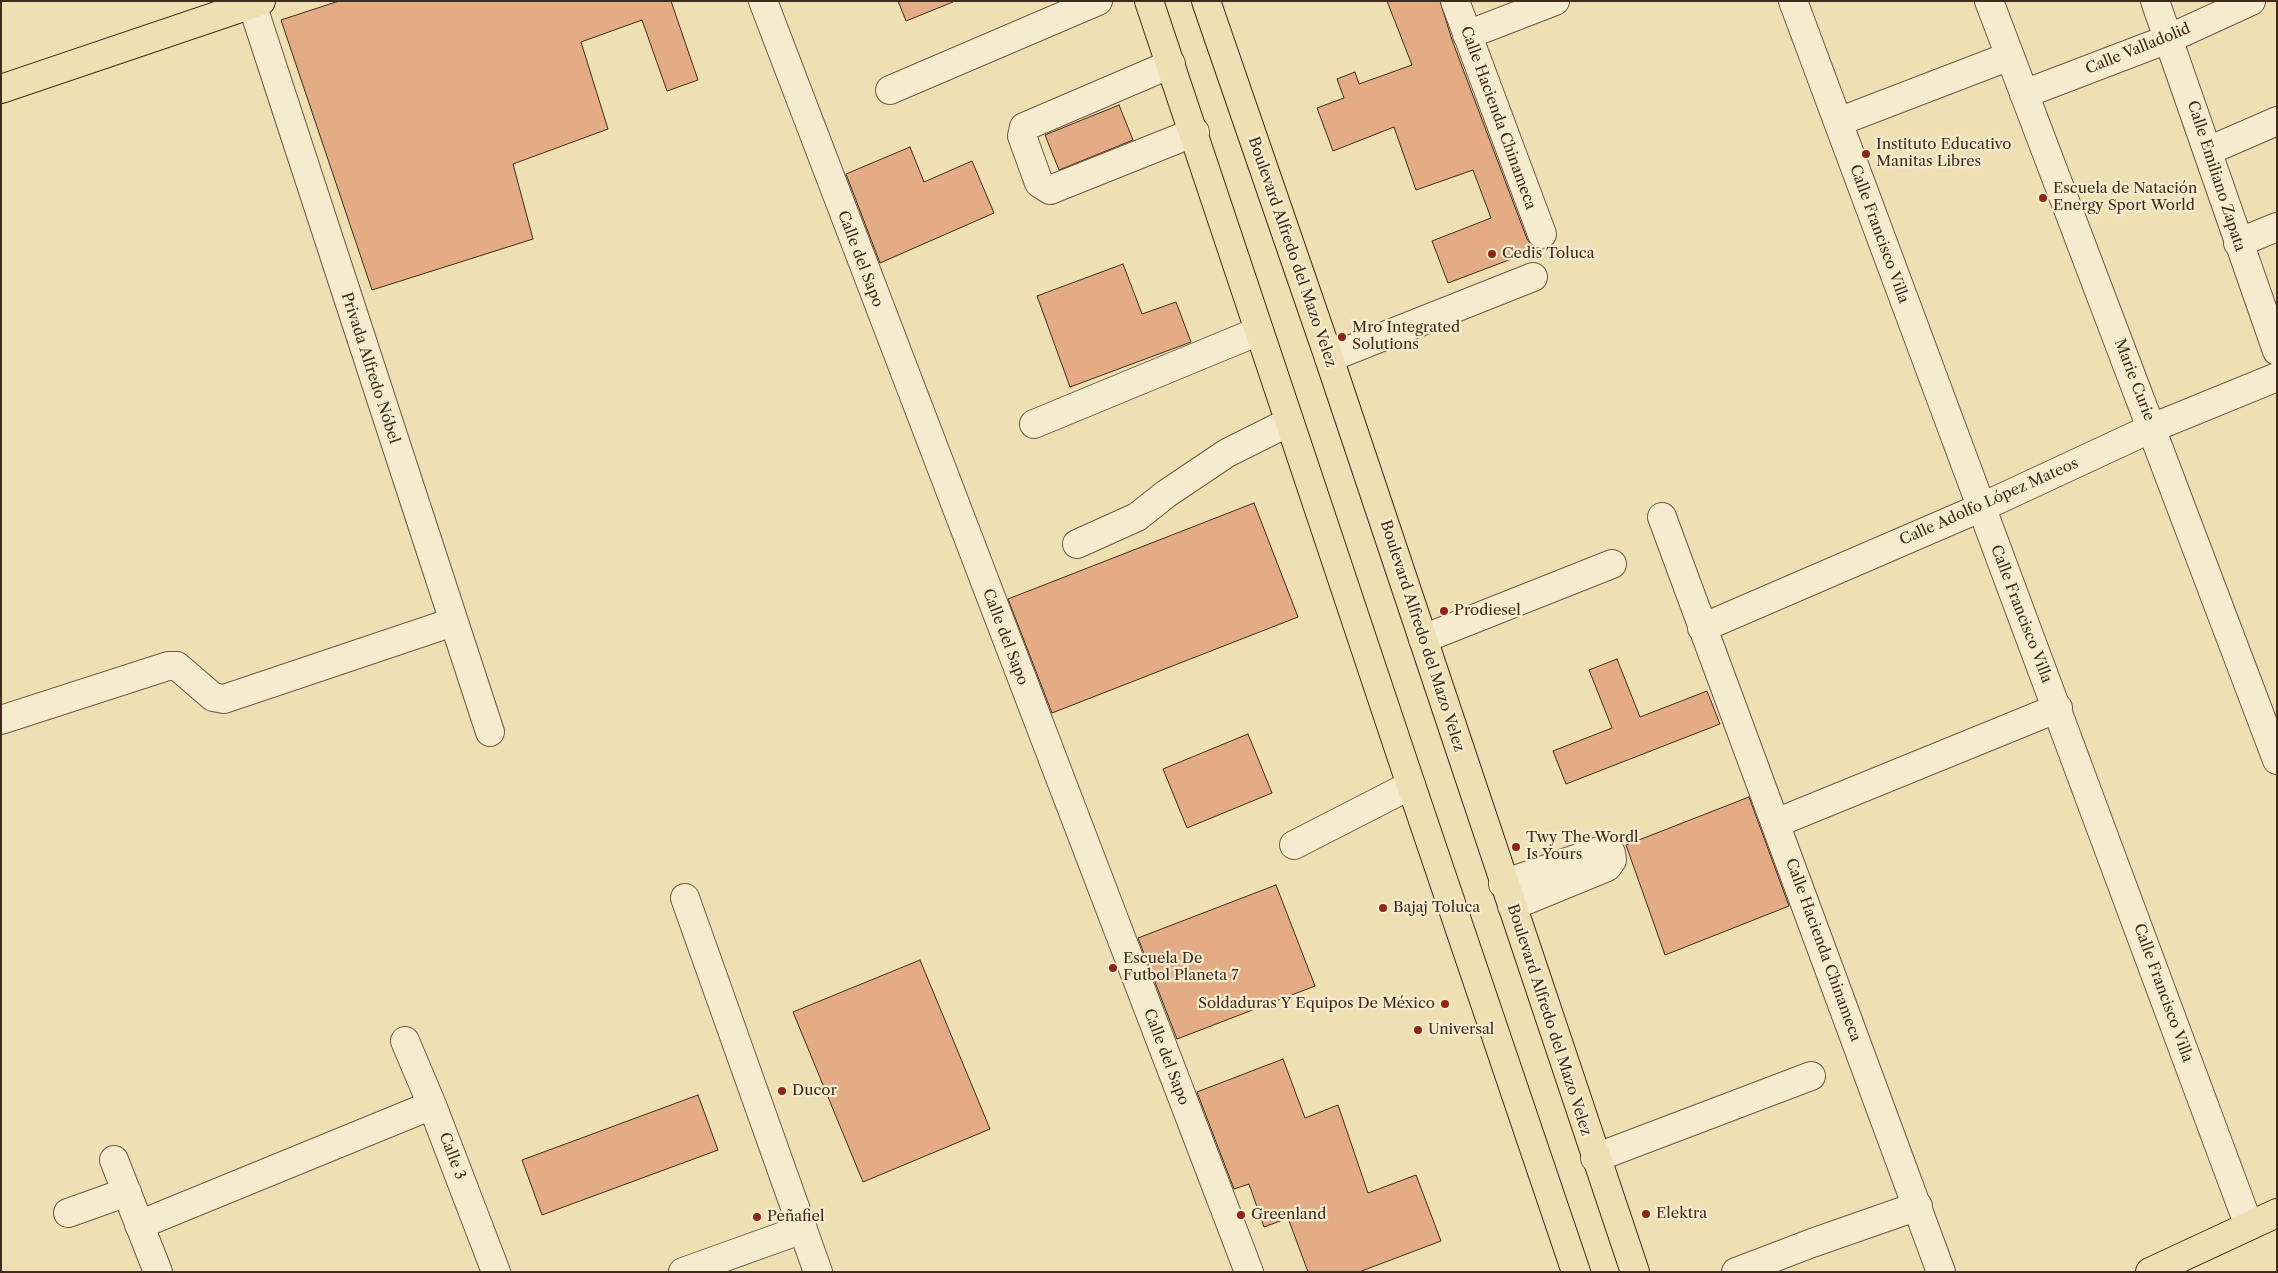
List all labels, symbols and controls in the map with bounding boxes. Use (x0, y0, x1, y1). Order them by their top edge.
street label: Calle Valladolid (2083, 20, 2193, 78)
street label: Calle Hacienda Chinameca (1456, 24, 1540, 212)
street label: Calle Emiliano Zapata (2183, 98, 2249, 254)
street label: Boulevard Alfredo del Mazo Velez (1244, 134, 1340, 370)
place label: Instituto Educativo Manitas Libres (1876, 136, 2012, 171)
marker: Instituto Educativo Manitas Libres (1860, 148, 1872, 160)
street label: Calle Francisco Villa (1846, 162, 1912, 306)
place label: Escuela de Natación Energy Sport World (2053, 180, 2197, 215)
marker: Escuela de Natación Energy Sport World (2037, 192, 2049, 204)
street label: Calle del Sapo (833, 208, 887, 310)
place label: Cedis Toluca (1502, 245, 1595, 263)
marker: Cedis Toluca (1486, 248, 1498, 260)
street label: Privada Alfredo Nóbel (337, 290, 403, 446)
place label: Mro Integrated Solutions (1352, 319, 1460, 354)
marker: Mro Integrated Solutions (1336, 331, 1348, 343)
street label: Marie Curie (2110, 336, 2158, 424)
street label: Calle Adolfo López Mateos (1897, 454, 2081, 550)
street label: Boulevard Alfredo del Mazo Velez (1376, 518, 1468, 754)
street label: Calle Francisco Villa (1986, 542, 2056, 686)
street label: Calle del Sapo (978, 586, 1032, 688)
place label: Prodiesel (1454, 602, 1521, 620)
marker: Prodiesel (1438, 605, 1450, 617)
place label: Twy The Wordl Is Yours (1526, 829, 1638, 864)
marker: Twy The Wordl Is Yours (1510, 841, 1522, 853)
street label: Calle Hacienda Chinameca (1781, 856, 1865, 1044)
place label: Bajaj Toluca (1393, 899, 1480, 917)
marker: Bajaj Toluca (1377, 902, 1389, 914)
street label: Boulevard Alfredo del Mazo Velez (1503, 902, 1595, 1138)
street label: Calle Francisco Villa (2130, 921, 2196, 1065)
place label: Escuela De Futbol Planeta 7 (1123, 950, 1239, 985)
marker: Escuela De Futbol Planeta 7 (1107, 962, 1119, 974)
place label: Soldaduras Y Equipos De México (1198, 995, 1435, 1013)
marker: Soldaduras Y Equipos De México (1439, 998, 1451, 1010)
street label: Calle del Sapo (1139, 1006, 1193, 1108)
place label: Universal (1428, 1021, 1494, 1039)
marker: Universal (1412, 1024, 1424, 1036)
place label: Ducor (792, 1082, 837, 1100)
marker: Ducor (776, 1085, 788, 1097)
street label: Calle 3 (435, 1130, 469, 1182)
place label: Elektra (1656, 1205, 1707, 1223)
place label: Greenland (1251, 1206, 1326, 1224)
place label: Peñafiel (767, 1208, 824, 1226)
marker: Elektra (1640, 1208, 1652, 1220)
marker: Greenland (1235, 1209, 1247, 1221)
marker: Peñafiel (751, 1211, 763, 1223)

